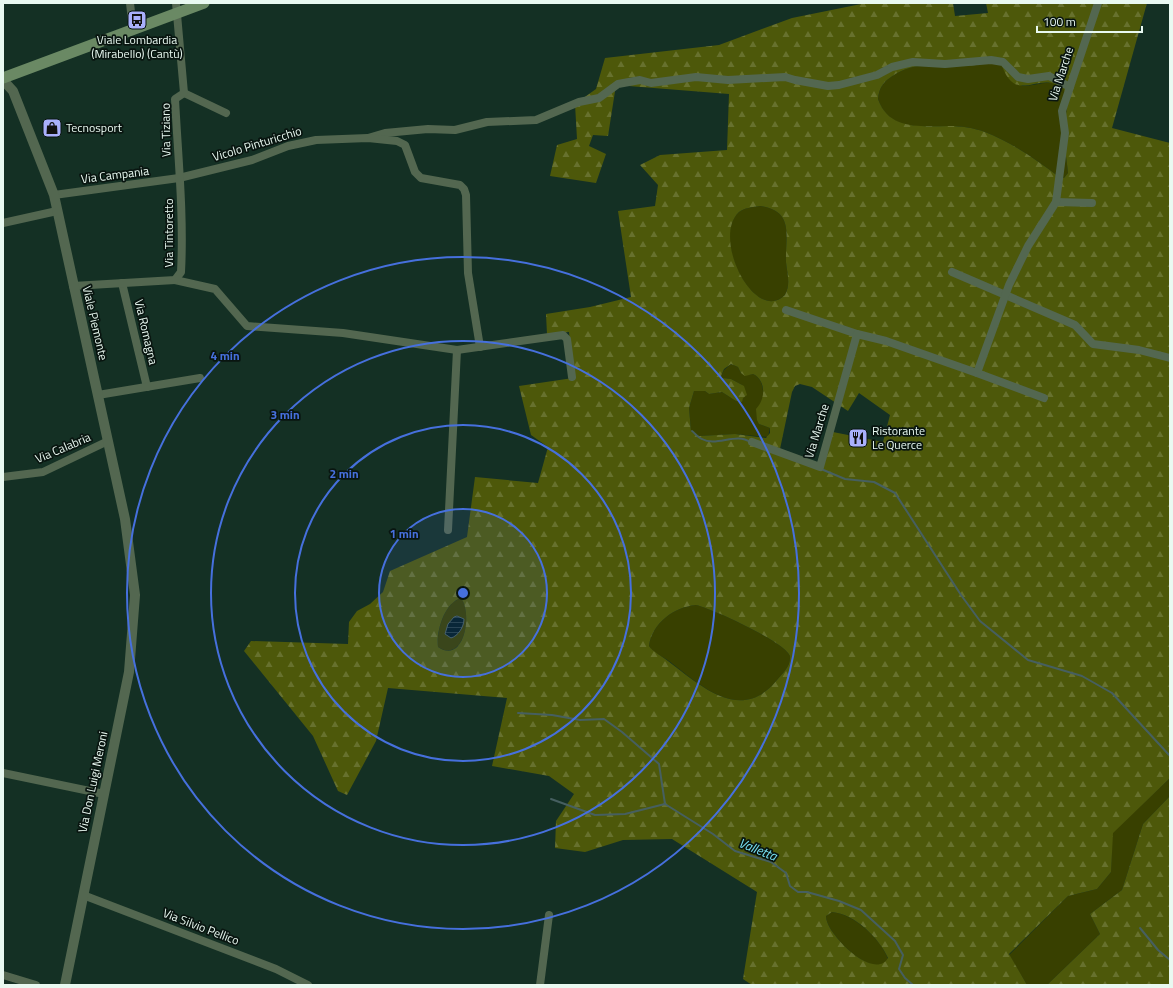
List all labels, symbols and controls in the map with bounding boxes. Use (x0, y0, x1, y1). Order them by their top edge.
scale bar (1037, 8, 1142, 34)
bus stop icon: Viale Lombardia (Mirabello) (Cantù) (126, 9, 148, 31)
text: 100 m (1043, 12, 1076, 31)
place label: Viale Lombardia (Mirabello) (Cantù) (91, 30, 183, 63)
street label: Via Marche (1043, 44, 1078, 103)
street label: Via Tiziano (156, 103, 175, 157)
shop icon: Tecnosport (41, 117, 63, 139)
place label: Tecnosport (66, 118, 123, 137)
street label: Vicolo Pinturicchio (210, 121, 304, 166)
street label: Via Campania (80, 161, 150, 188)
street label: Via Tintoretto (159, 199, 178, 267)
street label: Viale Piemonte (78, 284, 113, 362)
street label: Via Romagna (130, 297, 163, 366)
text: 4 min (210, 346, 240, 365)
street label: Via Marche (799, 401, 834, 460)
text: 3 min (270, 405, 300, 424)
place label: Ristorante Le Querce (872, 421, 925, 454)
street label: Via Calabria (32, 427, 94, 468)
restaurant icon: Ristorante Le Querce (847, 427, 869, 449)
text: 2 min (329, 464, 359, 483)
text: 1 min (389, 524, 419, 543)
centre of rings (456, 586, 470, 600)
street label: Via Don Luigi Meroni (73, 730, 113, 834)
water label: Valletta (736, 832, 781, 866)
street label: Via Silvio Pellico (160, 903, 242, 950)

